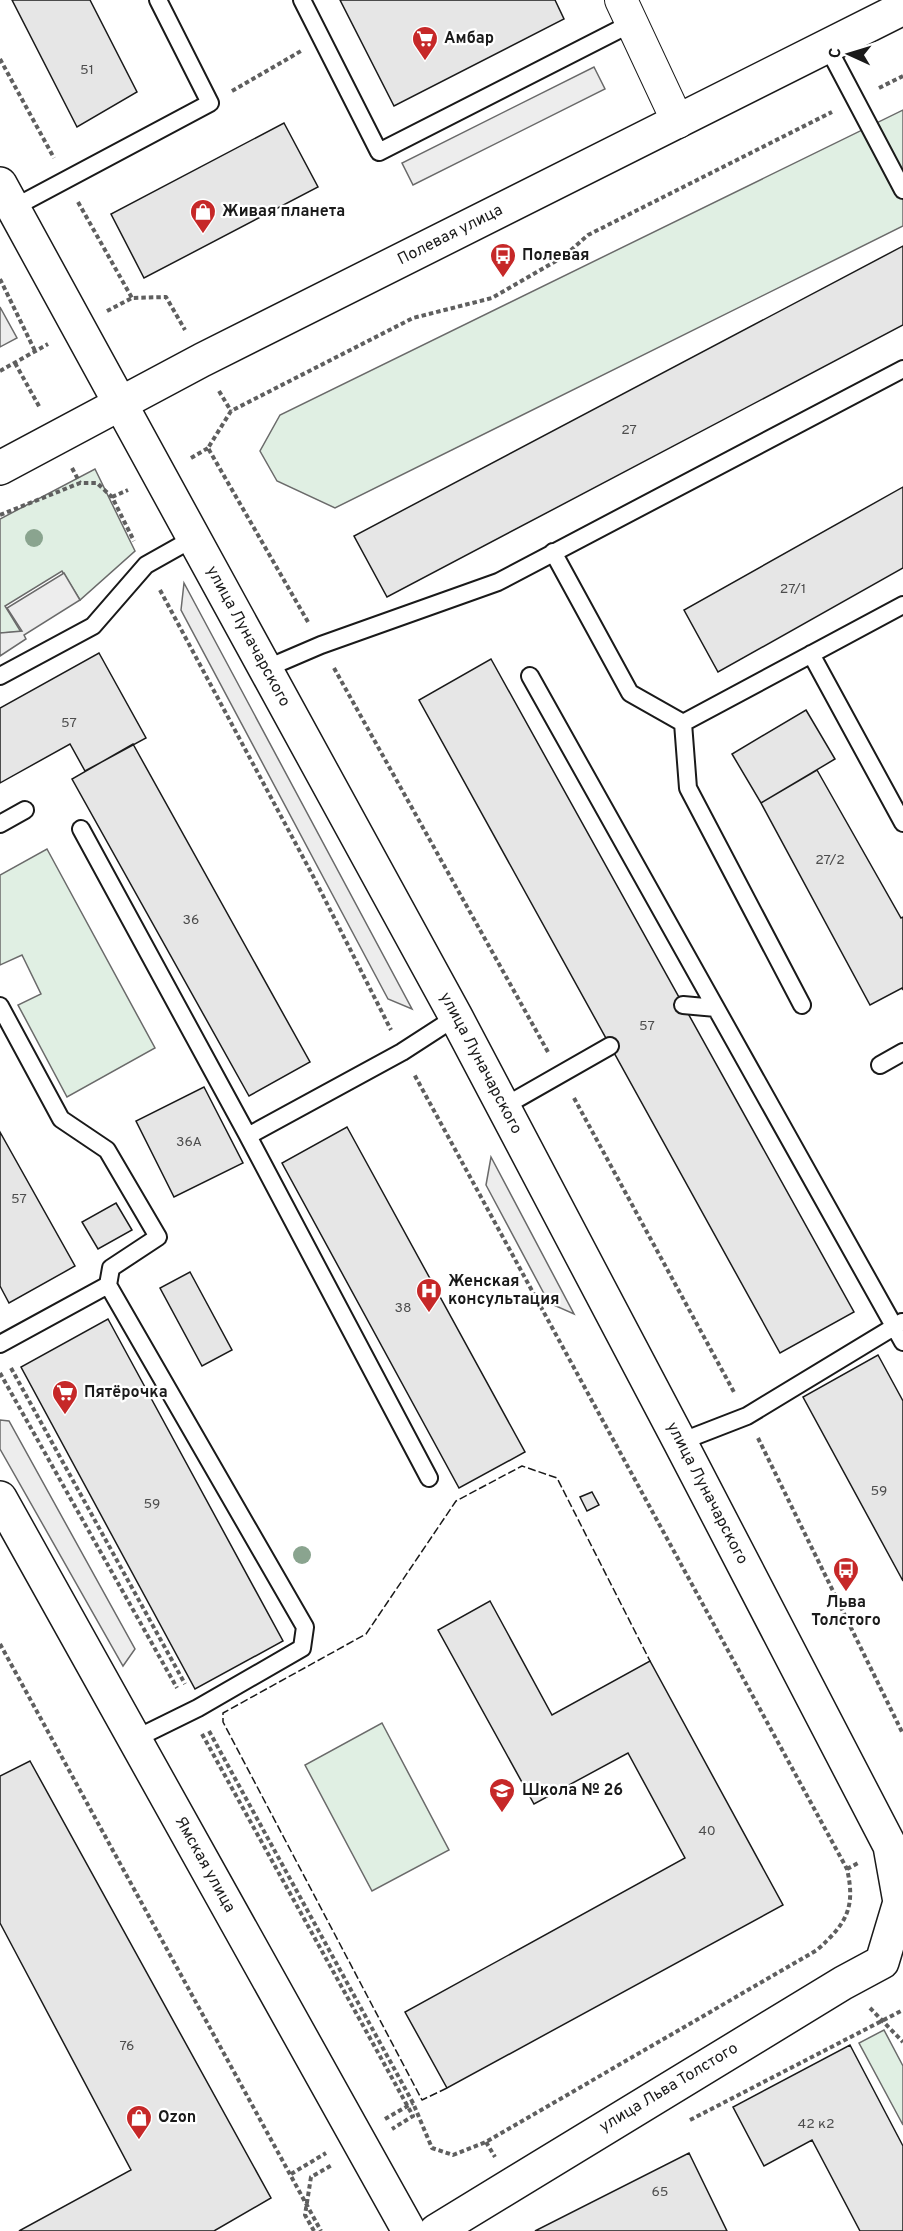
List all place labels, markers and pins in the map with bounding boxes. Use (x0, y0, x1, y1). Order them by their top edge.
supermarket icon: Амбар (410, 24, 440, 62)
place label: Амбар (444, 29, 494, 49)
shop icon: Живая планета (188, 197, 218, 235)
place label: Живая планета (222, 202, 345, 222)
bus stop icon: Полевая (488, 241, 518, 279)
place label: Полевая (522, 246, 590, 266)
place label: Женская консультация (448, 1272, 559, 1310)
hospital icon: Женская консультация (414, 1276, 444, 1314)
supermarket icon: Пятёрочка (50, 1378, 80, 1416)
place label: Пятёрочка (84, 1383, 168, 1403)
bus stop icon: Льва Толстого (831, 1555, 861, 1593)
place label: Льва Толстого (811, 1593, 881, 1631)
school or university icon: Школа № 26 (487, 1776, 517, 1814)
place label: Школа № 26 (522, 1781, 623, 1801)
shop icon: Ozon (124, 2103, 154, 2141)
place label: Ozon (158, 2108, 196, 2128)

